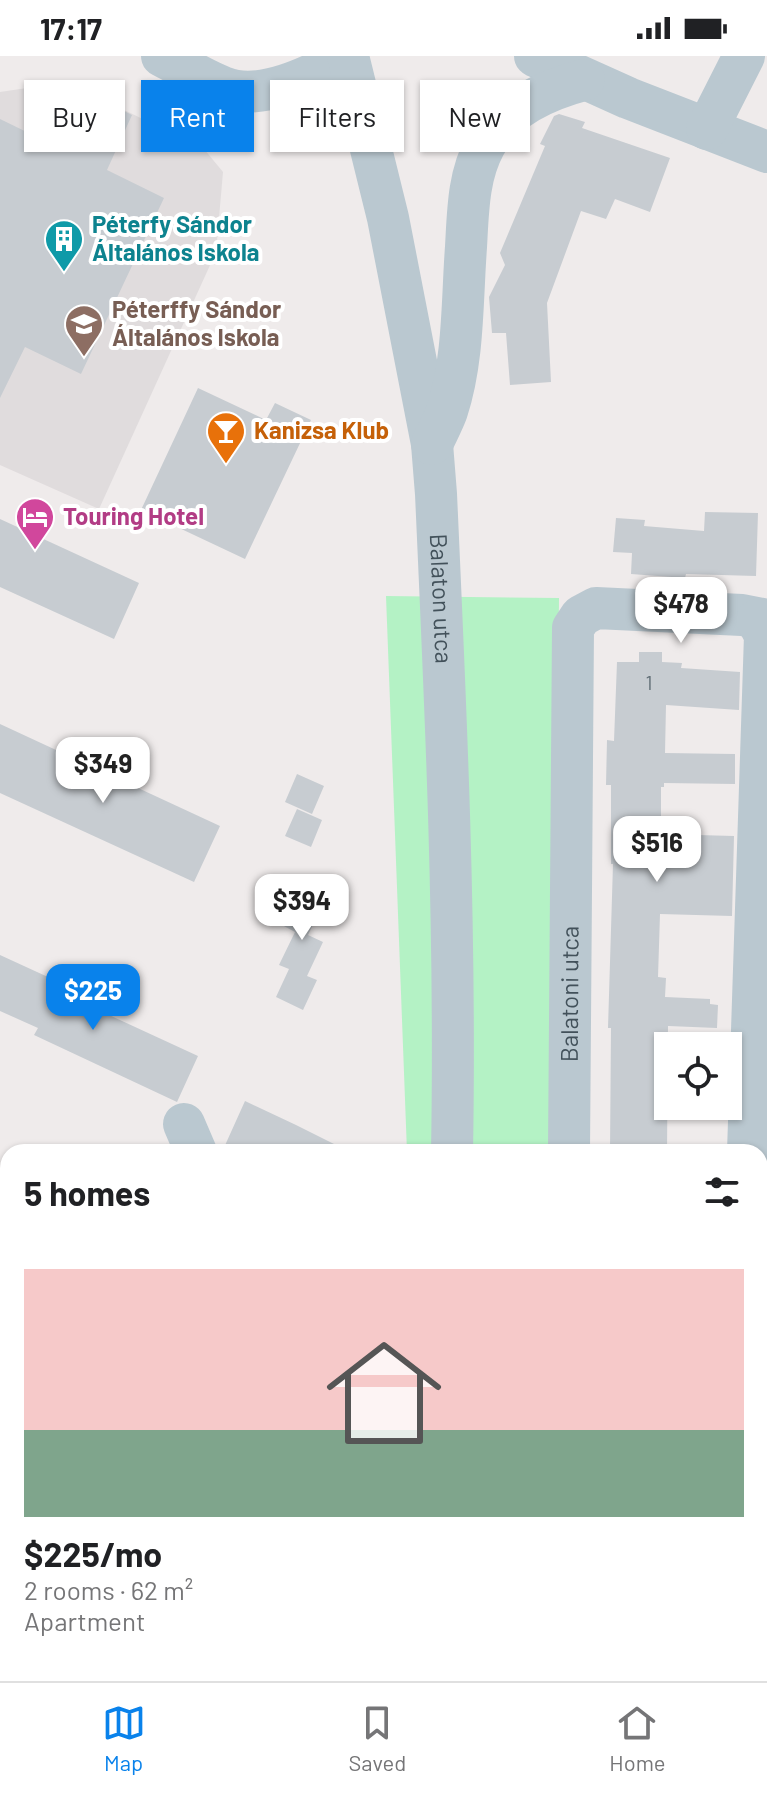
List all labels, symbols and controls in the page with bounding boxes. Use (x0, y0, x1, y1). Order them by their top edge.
text: 17:17 (40, 10, 102, 46)
chip: Buy (24, 80, 125, 152)
chip: Rent (141, 80, 254, 152)
chip: Filters (270, 80, 404, 152)
chip: New (420, 80, 530, 152)
place label: Péterfy Sándor Általános Iskola (92, 209, 260, 266)
building icon: Péterfy Sándor Általános Iskola (43, 218, 85, 273)
place label: Péterffy Sándor Általános Iskola (112, 294, 281, 351)
school or university icon: Péterffy Sándor Általános Iskola (63, 303, 105, 358)
bar icon: Kanizsa Klub (205, 410, 247, 465)
place label: Kanizsa Klub (254, 415, 389, 444)
hotel icon: Touring Hotel (14, 496, 56, 551)
place label: Touring Hotel (63, 501, 204, 530)
street label: Balaton utca (425, 533, 459, 664)
pin: $478 (634, 577, 728, 645)
text: $478 (653, 587, 709, 618)
house number: 1 (646, 670, 653, 694)
pin: $349 (56, 737, 150, 805)
text: $349 (74, 747, 132, 778)
pin: $516 (610, 816, 704, 884)
text: $516 (631, 826, 683, 857)
pin: $394 (255, 874, 349, 942)
text: $394 (273, 884, 331, 915)
street label: Balatoni utca (554, 926, 584, 1062)
pin: $225 (46, 964, 140, 1032)
text: $225 (64, 974, 122, 1005)
map controls (654, 1032, 742, 1120)
button: locate (654, 1032, 742, 1120)
icon: filters (700, 1170, 744, 1214)
text: 5 homes (24, 1172, 150, 1213)
icon: home (312, 1321, 456, 1465)
text: $225/mo (24, 1533, 162, 1574)
text: 2 rooms · 62 m² (24, 1574, 193, 1605)
text: Apartment (24, 1605, 145, 1636)
tab: Map (102, 1701, 146, 1775)
tab: Saved (349, 1701, 406, 1775)
tab: Home (609, 1701, 665, 1775)

